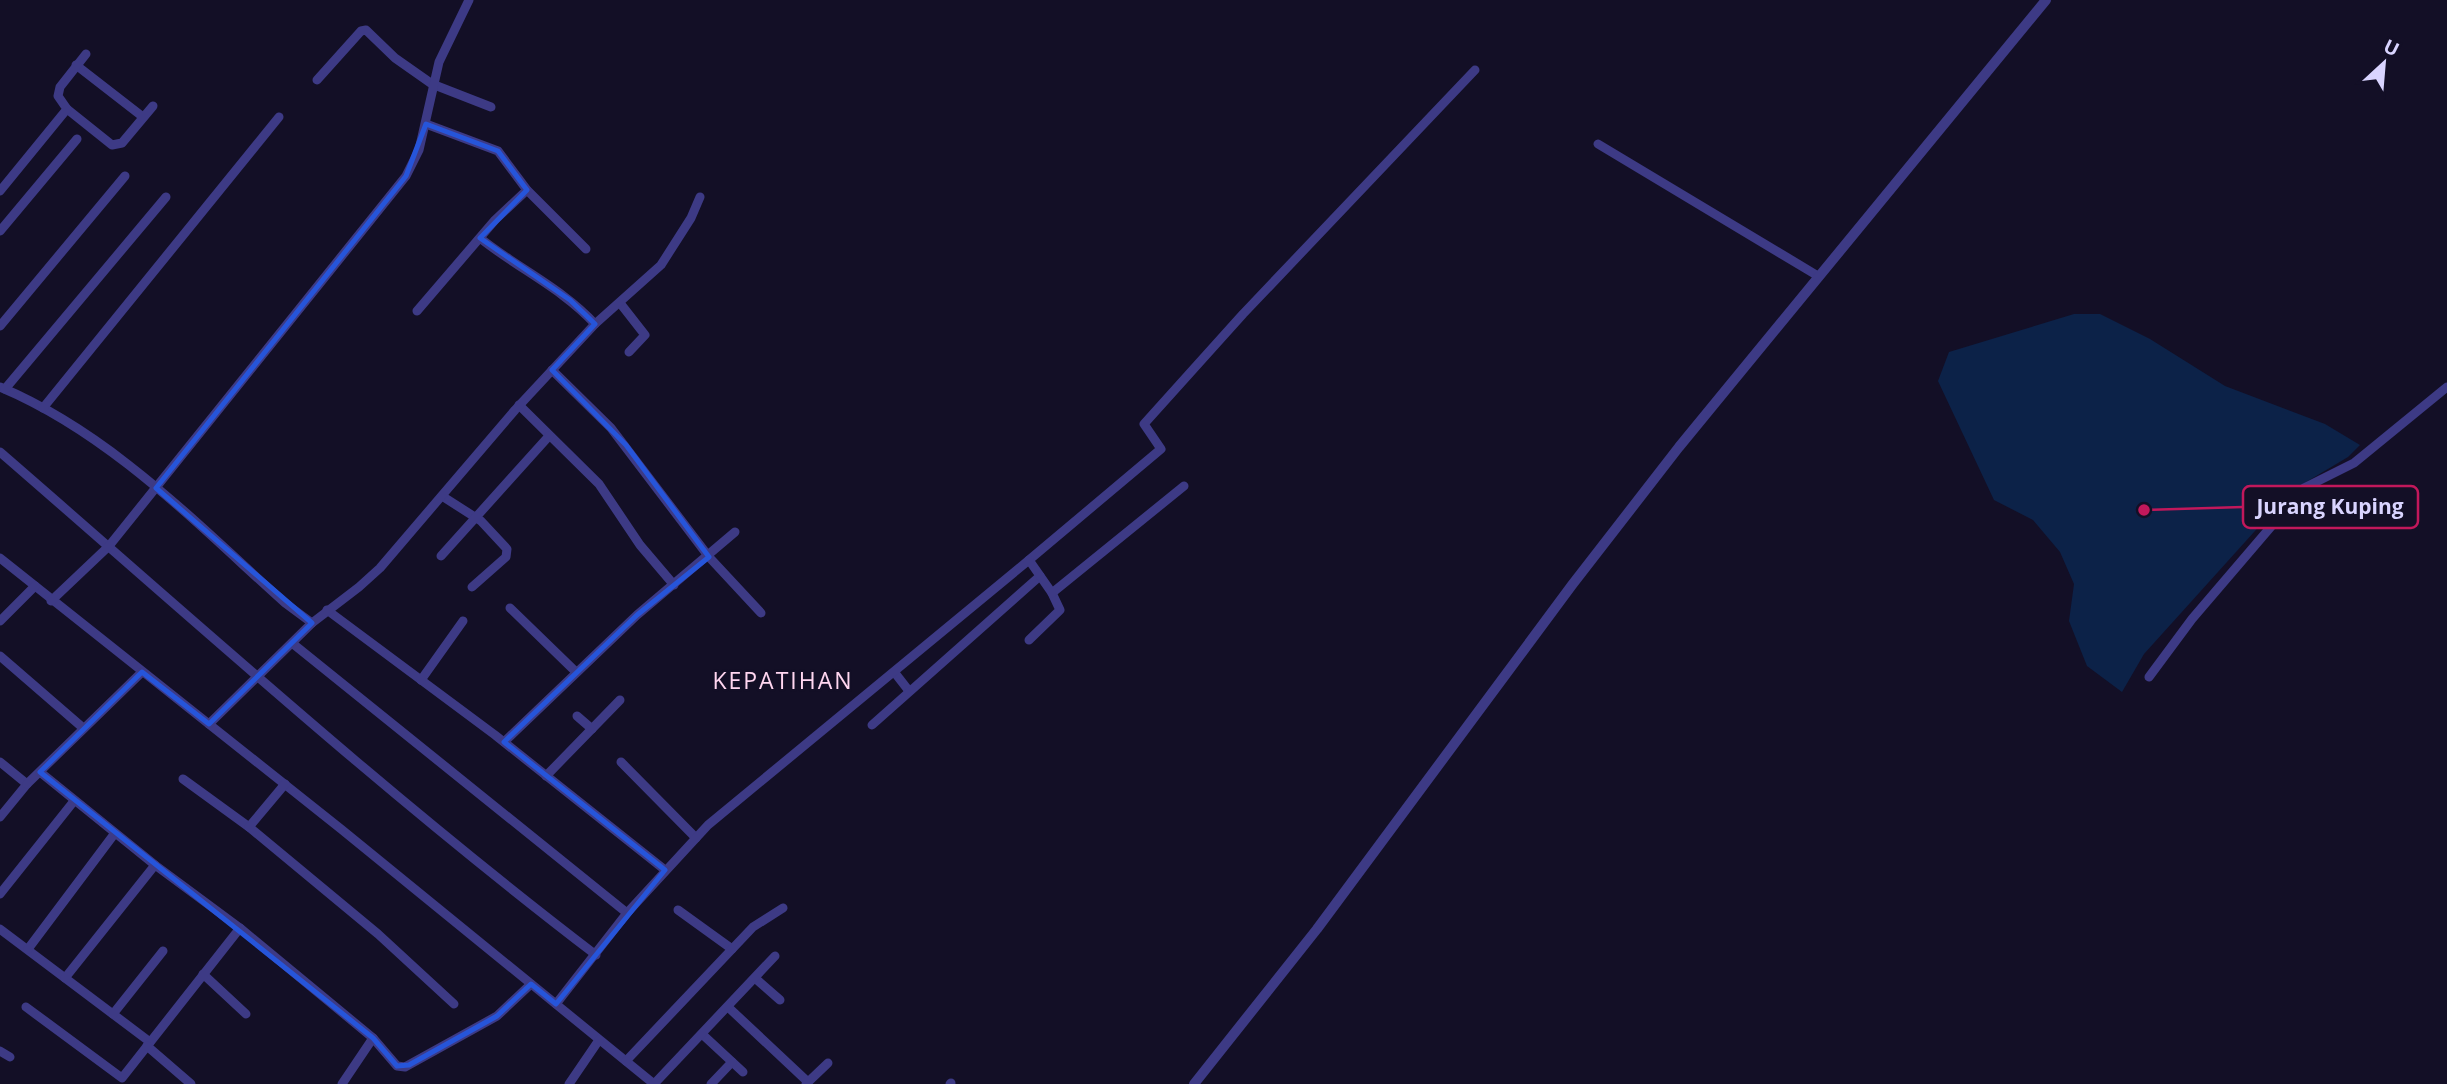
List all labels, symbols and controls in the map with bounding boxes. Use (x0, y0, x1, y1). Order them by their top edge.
north arrow (2349, 28, 2419, 98)
text: U (2379, 33, 2404, 63)
callout: Jurang Kuping (2243, 486, 2418, 528)
text: Jurang Kuping (2254, 492, 2404, 520)
district label: KEPATIHAN (712, 664, 854, 696)

